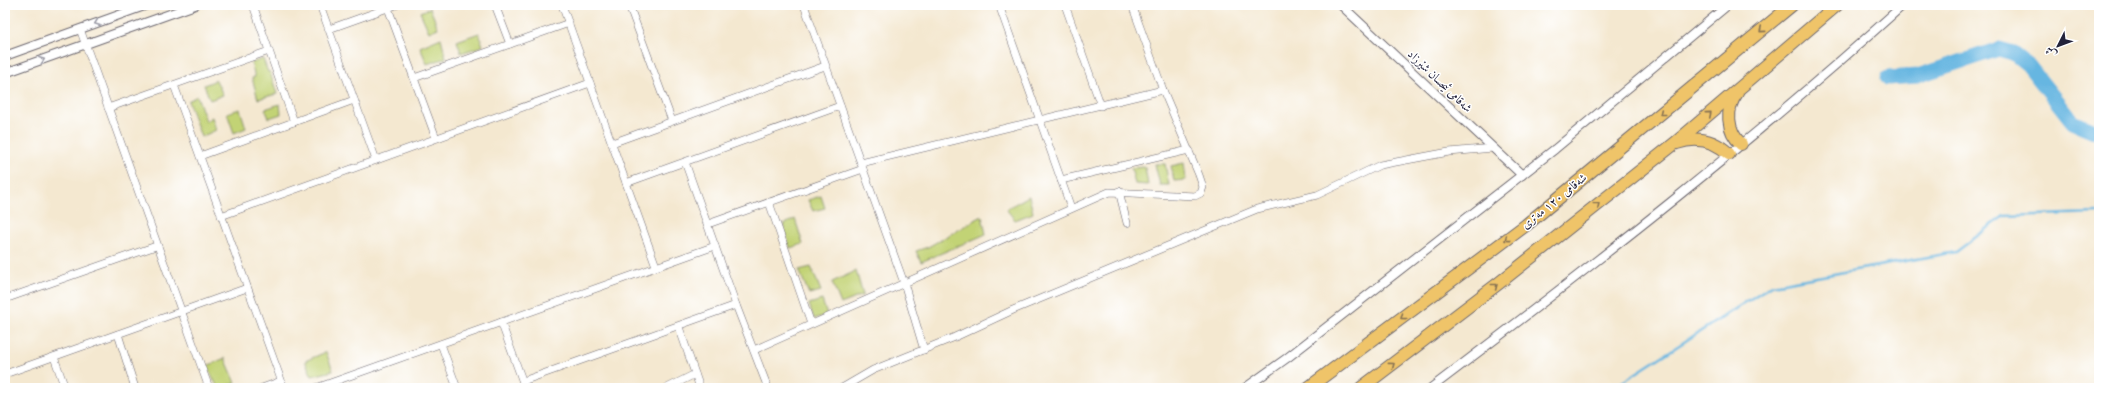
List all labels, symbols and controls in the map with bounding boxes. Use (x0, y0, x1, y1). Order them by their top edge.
one-way arrow (93, 18, 100, 26)
one-way arrow (1760, 26, 1767, 33)
north arrow (2038, 26, 2078, 66)
text: ش (2042, 43, 2060, 61)
street label: شەقامی ئیحسان شێرزاد (1404, 47, 1475, 116)
one-way arrow (38, 57, 45, 65)
one-way arrow (1660, 109, 1667, 116)
one-way arrow (1704, 112, 1712, 119)
street label: شەقامی ١٢٠ مەتری (1519, 170, 1590, 232)
one-way arrow (1592, 202, 1599, 209)
one-way arrow (1504, 234, 1511, 241)
one-way arrow (1491, 283, 1498, 290)
one-way arrow (1401, 313, 1408, 320)
one-way arrow (1388, 362, 1395, 369)

